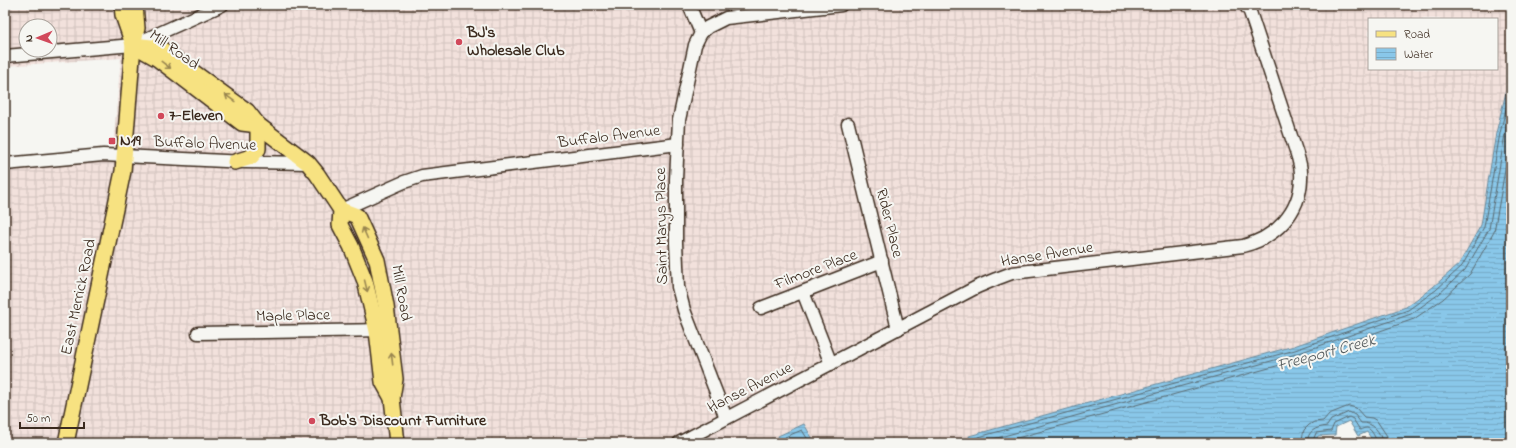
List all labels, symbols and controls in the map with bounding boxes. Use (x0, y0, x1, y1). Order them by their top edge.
north arrow (18, 18, 58, 58)
legend (1368, 18, 1498, 70)
place label: BJ's Wholesale Club (466, 21, 565, 63)
street label: Mill Road (144, 24, 204, 76)
text: Road (1404, 26, 1430, 44)
text: N (21, 34, 37, 42)
marker: BJ's Wholesale Club (454, 37, 464, 47)
text: Water (1404, 46, 1433, 64)
one-way arrow (160, 61, 171, 70)
one-way arrow (225, 94, 236, 102)
place label: 7-Eleven (169, 104, 223, 128)
marker: 7-Eleven (156, 111, 166, 121)
street label: Buffalo Avenue (555, 119, 662, 155)
place label: N19 (120, 129, 141, 153)
street label: Buffalo Avenue (152, 130, 258, 158)
marker: N19 (107, 136, 117, 146)
street label: Saint Marys Place (649, 166, 675, 285)
street label: Rider Place (869, 186, 909, 261)
one-way arrow (361, 227, 368, 239)
street label: Hanse Avenue (999, 236, 1096, 274)
street label: East Merrick Road (55, 237, 103, 357)
street label: Filmore Place (770, 243, 862, 297)
street label: Mill Road (384, 263, 418, 323)
one-way arrow (363, 279, 371, 292)
street label: Maple Place (256, 303, 331, 329)
water label: Freeport Creek (1274, 327, 1379, 378)
one-way arrow (389, 353, 396, 366)
street label: Hanse Avenue (703, 356, 798, 420)
scale bar (20, 404, 84, 430)
place label: Bob's Discount Furniture (319, 409, 487, 433)
text: 50 m (26, 410, 50, 428)
marker: Bob's Discount Furniture (307, 416, 317, 426)

